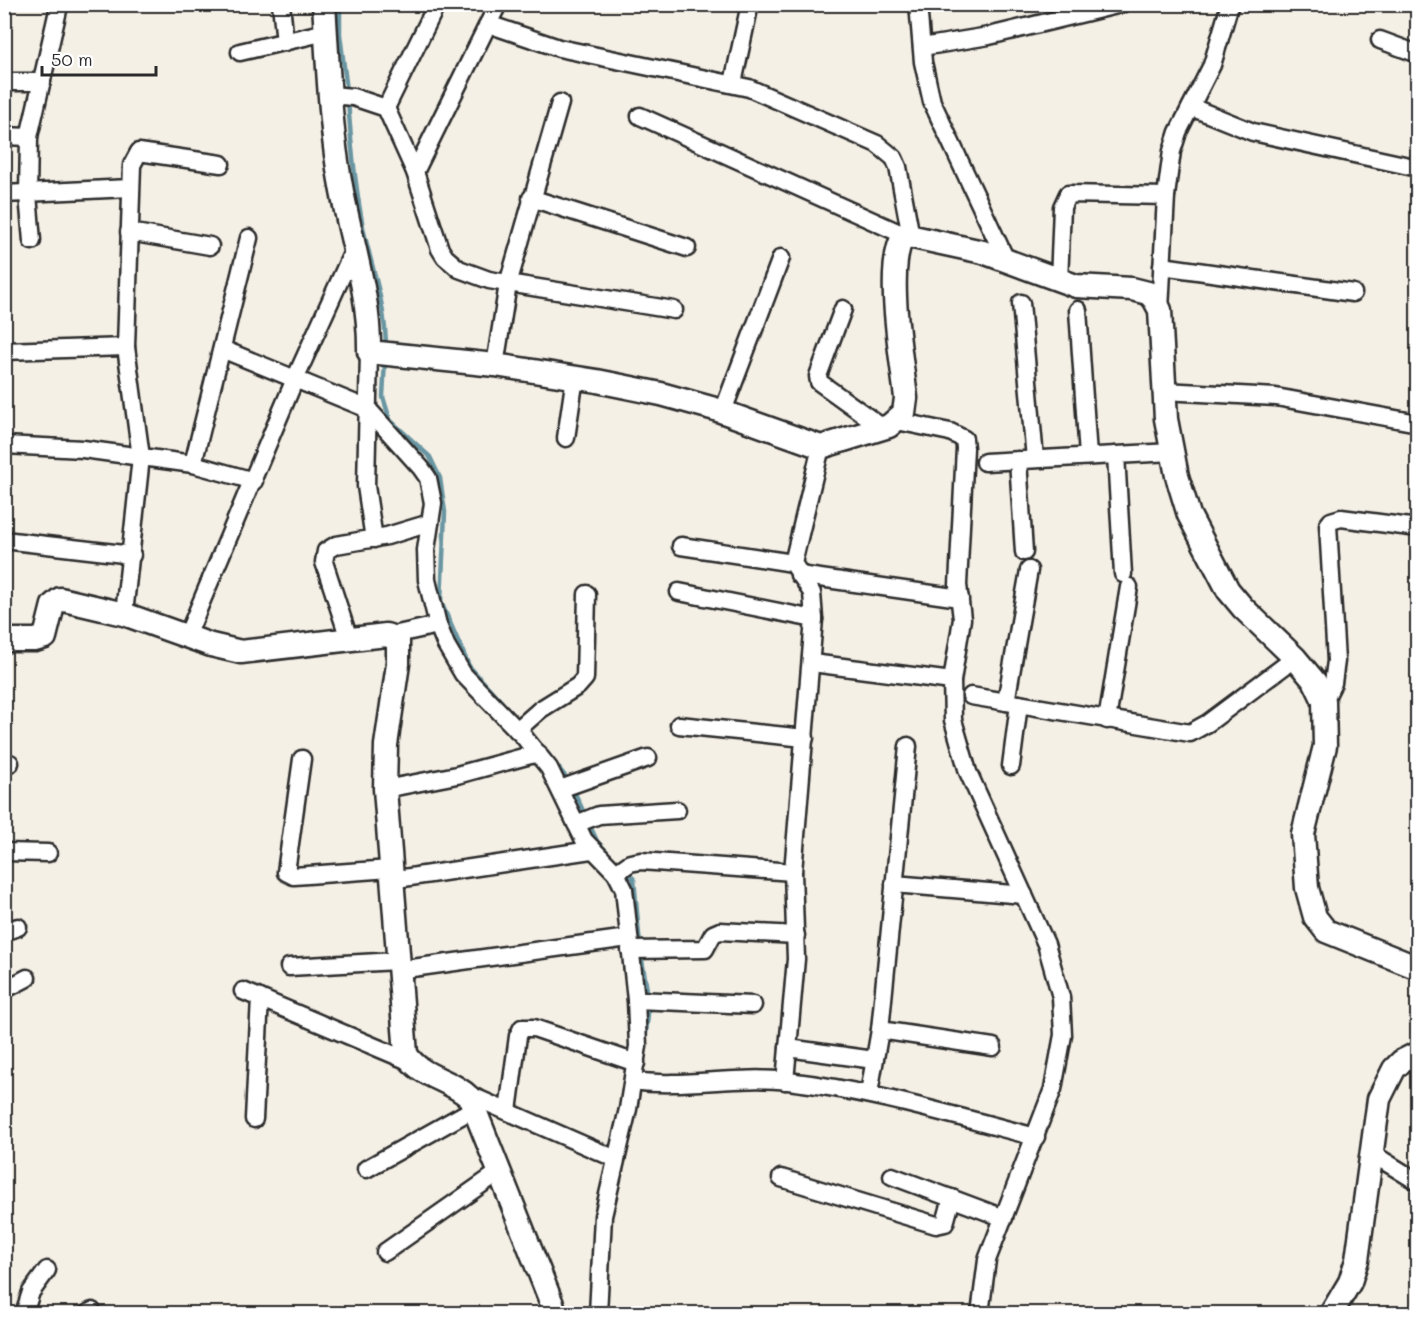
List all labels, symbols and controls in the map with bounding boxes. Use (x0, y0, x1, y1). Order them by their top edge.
scale bar (42, 39, 156, 77)
text: 50 m (51, 47, 93, 71)

